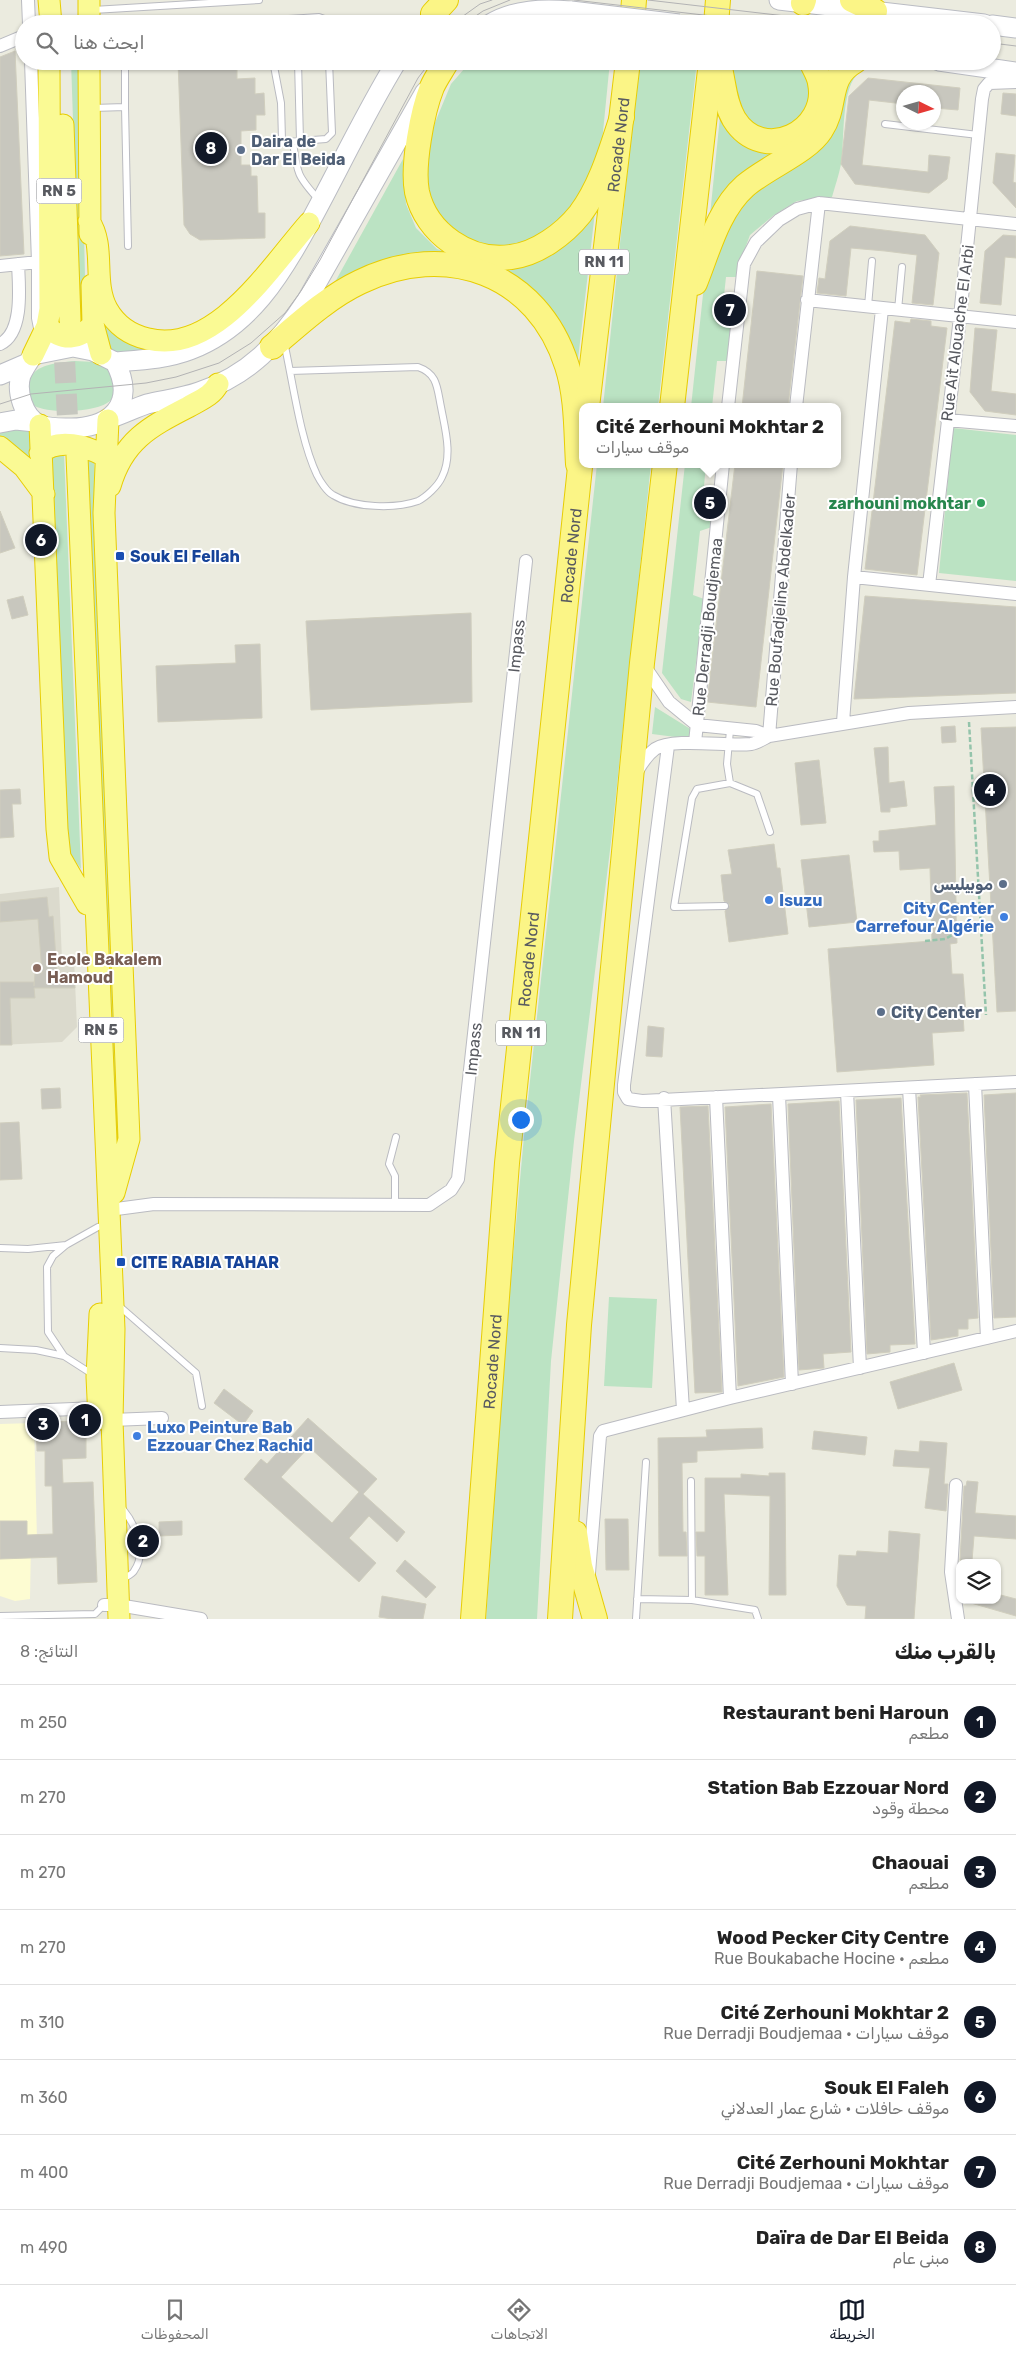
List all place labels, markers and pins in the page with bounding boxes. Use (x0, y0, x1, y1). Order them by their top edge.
pin: 8 (195, 129, 227, 167)
place label: Daira de Dar El Beida (251, 132, 345, 169)
marker: Daira de Dar El Beida (235, 144, 247, 156)
pin: 7 (714, 291, 746, 329)
pin: 5 (694, 484, 726, 522)
place label: zarhouni mokhtar (828, 494, 972, 513)
marker: zarhouni mokhtar (975, 497, 987, 509)
pin: 6 (25, 521, 57, 559)
place label: Souk El Fellah (130, 547, 240, 566)
marker: Souk El Fellah (114, 550, 126, 562)
pin: 4 (974, 771, 1006, 809)
place label: موبيليس (934, 875, 993, 894)
marker: موبيليس (997, 878, 1009, 890)
place label: Isuzu (779, 891, 822, 910)
marker: Isuzu (763, 894, 775, 906)
place label: City Center Carrefour Algérie (855, 899, 995, 936)
marker: City Center Carrefour Algérie (998, 911, 1010, 923)
place label: Ecole Bakalem Hamoud (47, 950, 162, 987)
marker: Ecole Bakalem Hamoud (31, 962, 43, 974)
place label: City Center (891, 1003, 983, 1022)
marker: City Center (875, 1006, 887, 1018)
place label: CITE RABIA TAHAR (131, 1253, 279, 1272)
marker: CITE RABIA TAHAR (115, 1256, 127, 1268)
pin: 1 (69, 1401, 101, 1439)
pin: 3 (27, 1405, 59, 1443)
place label: Luxo Peinture Bab Ezzouar Chez Rachid (147, 1418, 313, 1455)
marker: Luxo Peinture Bab Ezzouar Chez Rachid (131, 1430, 143, 1442)
pin: 2 (127, 1522, 159, 1560)

